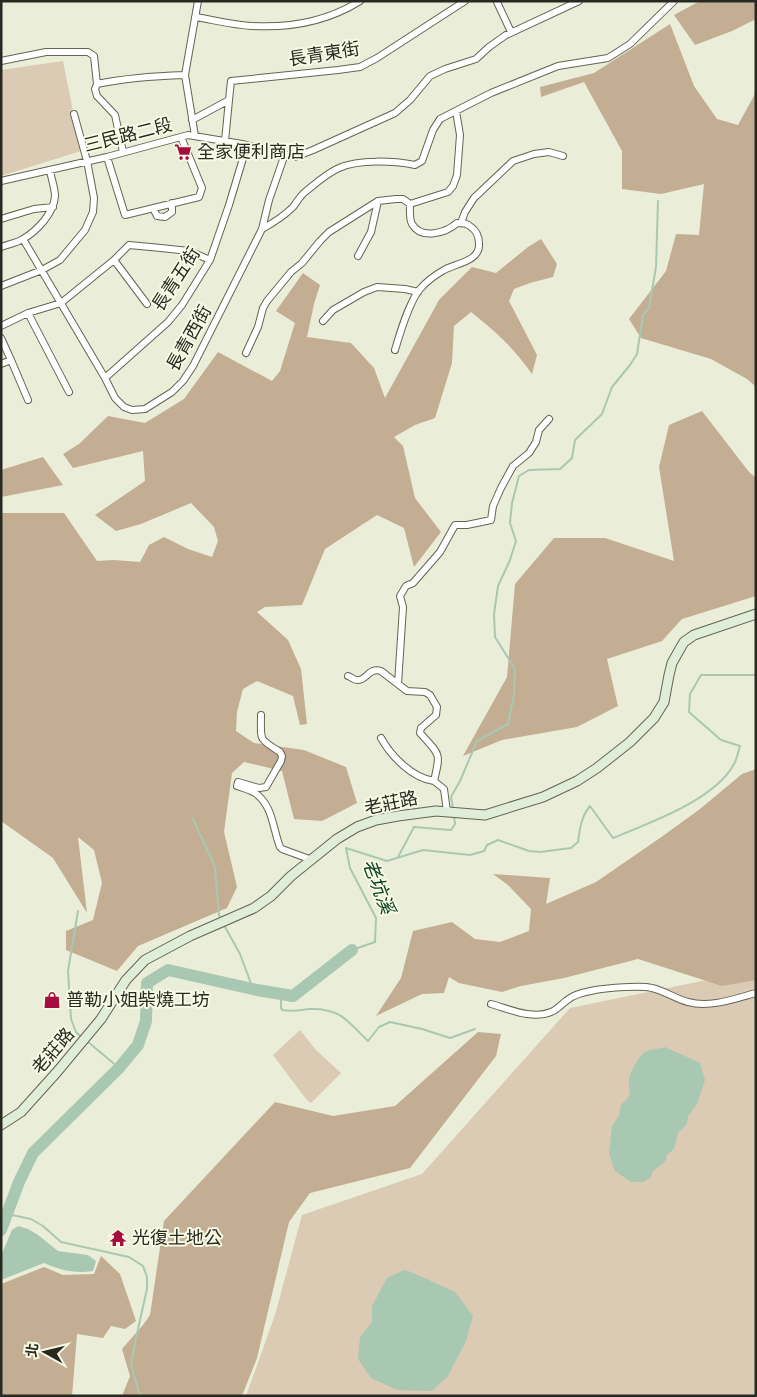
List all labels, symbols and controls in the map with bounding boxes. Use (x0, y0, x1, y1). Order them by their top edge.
street label: 長青東街 (287, 37, 361, 71)
street label: 三民路二段 (81, 112, 175, 158)
place label: 全家便利商店 (197, 140, 305, 164)
supermarket icon: 全家便利商店 (173, 142, 193, 162)
street label: 長青五街 (146, 242, 206, 316)
street label: 長青西街 (161, 301, 217, 375)
street label: 老莊路 (362, 786, 420, 820)
water label: 老坑溪 (356, 855, 401, 920)
place label: 普勒小姐柴燒工坊 (66, 988, 210, 1012)
shop icon: 普勒小姐柴燒工坊 (42, 990, 62, 1010)
street label: 老莊路 (26, 1023, 80, 1079)
place label: 光復土地公 (132, 1226, 222, 1250)
temple icon: 光復土地公 (108, 1228, 128, 1248)
north arrow (20, 1327, 70, 1377)
text: 北 (22, 1342, 43, 1359)

